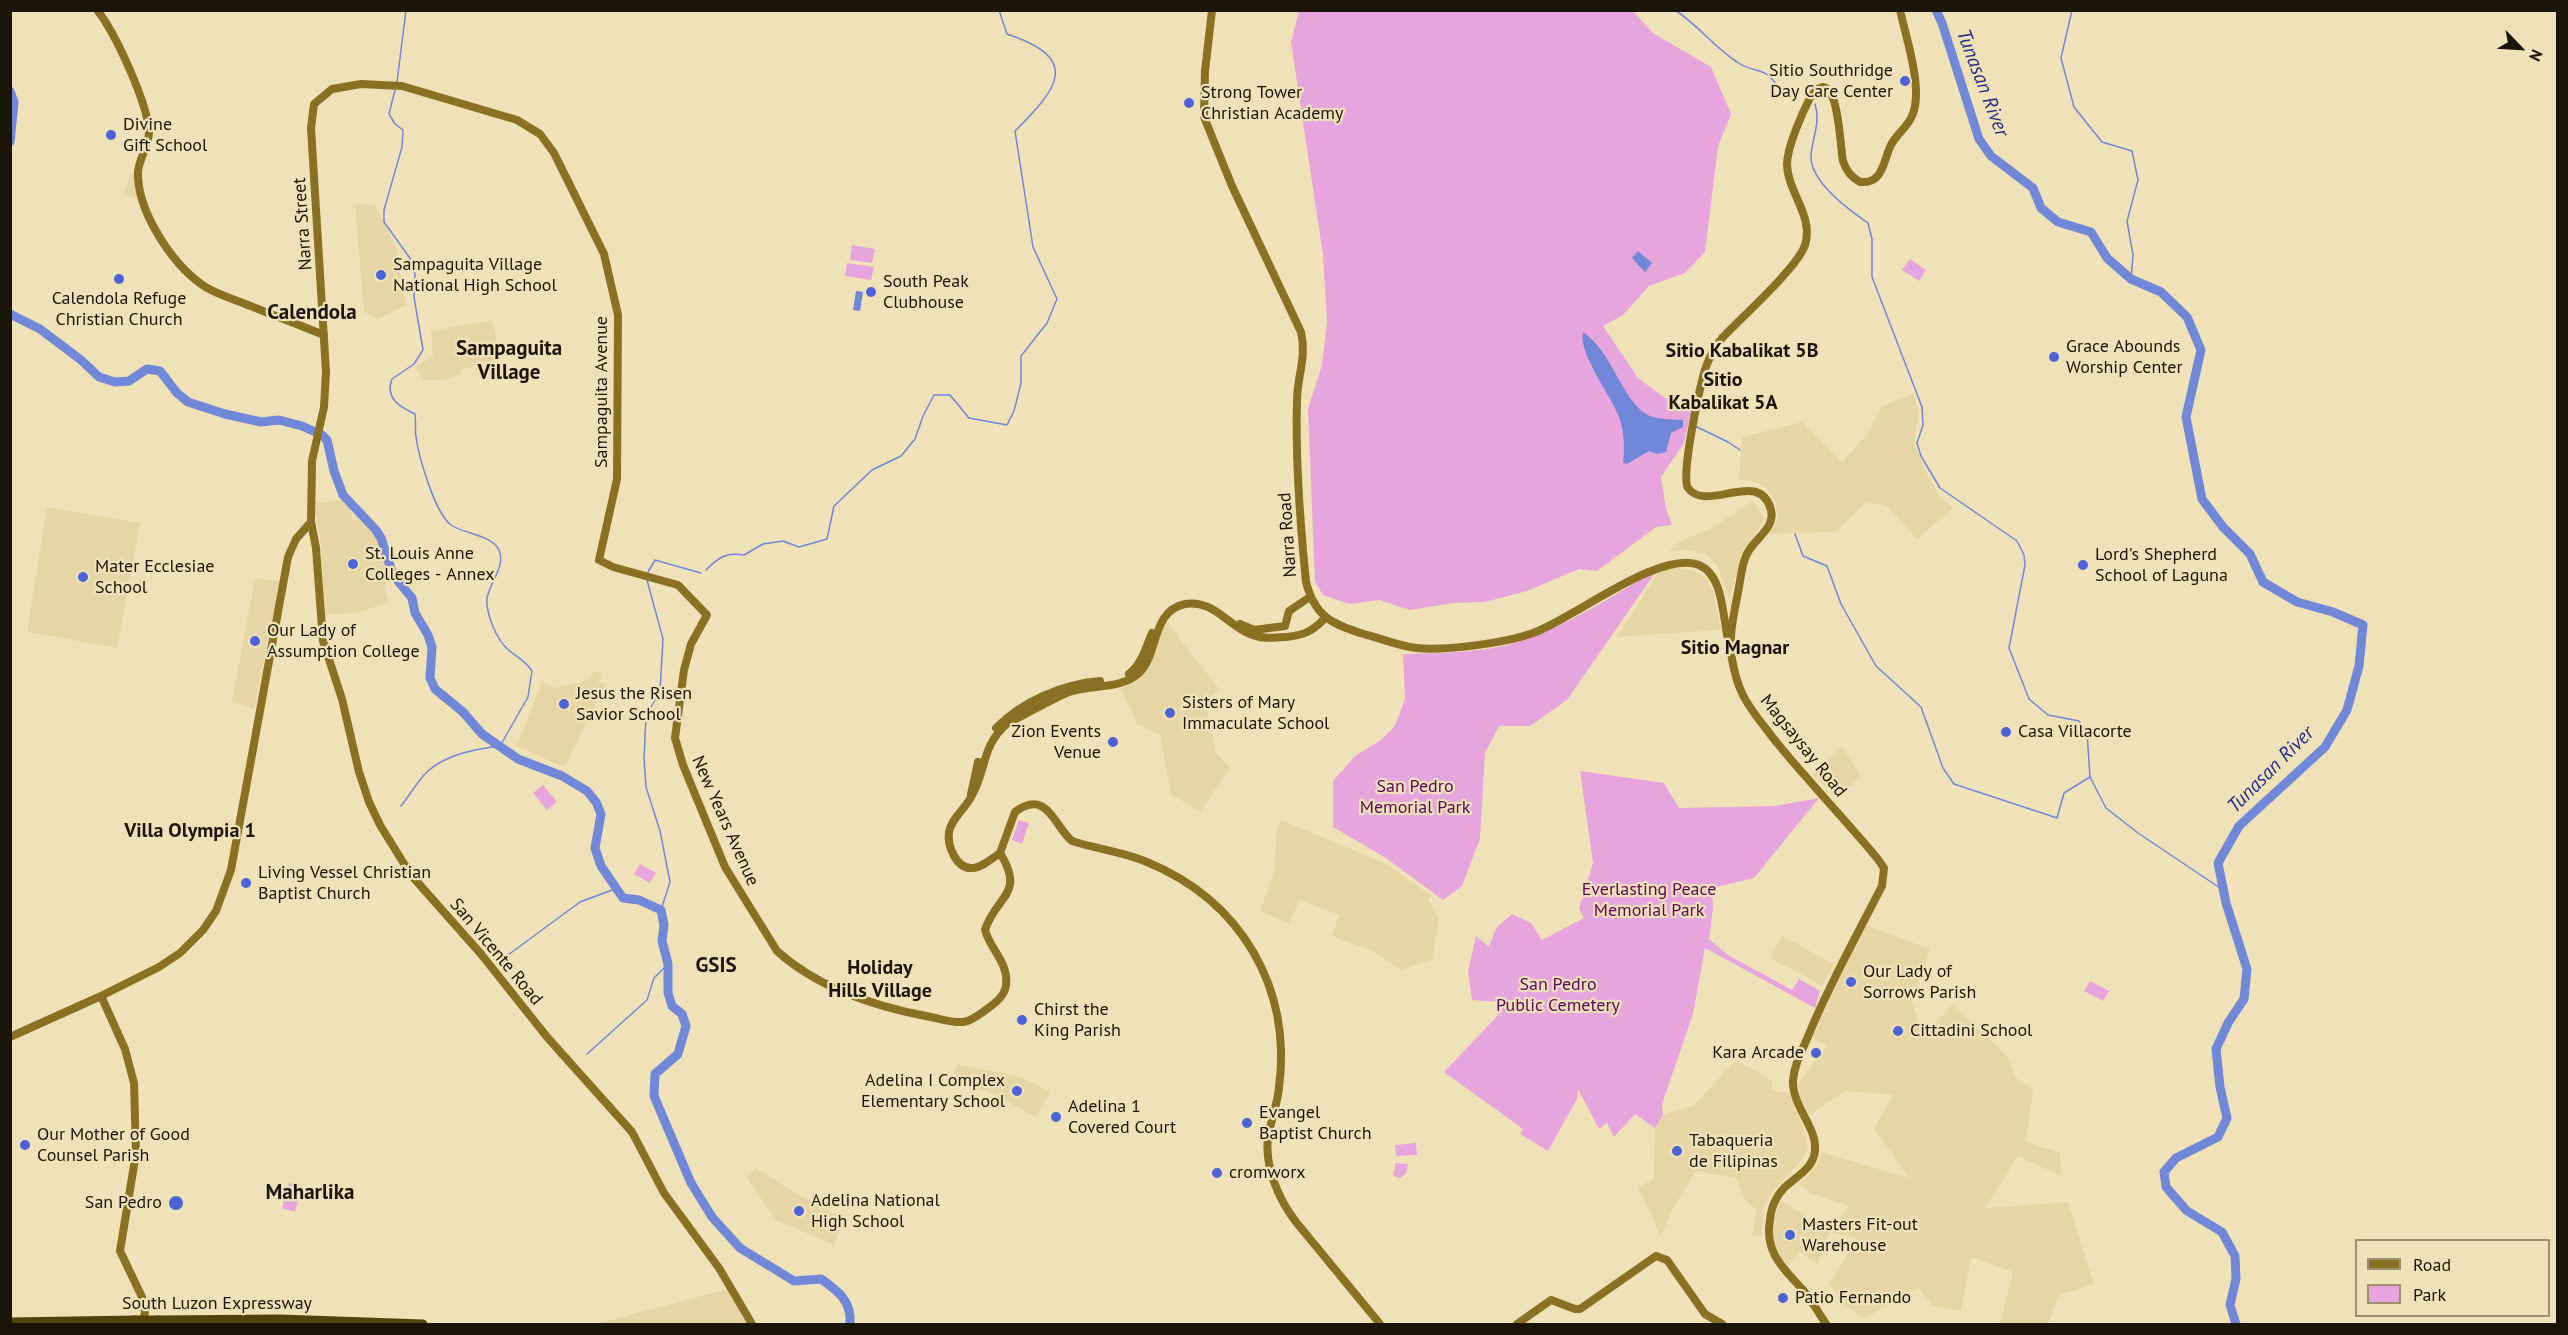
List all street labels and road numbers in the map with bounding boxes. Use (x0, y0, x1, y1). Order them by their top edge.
street label: Narra Street (289, 177, 317, 271)
street label: Sampaguita Avenue (591, 316, 613, 468)
street label: Narra Road (1274, 492, 1302, 578)
street label: Magsaysay Road (1755, 690, 1851, 802)
street label: New Years Avenue (687, 752, 763, 890)
street label: San Vicente Road (445, 894, 547, 1010)
street label: South Luzon Expressway (122, 1293, 312, 1315)

